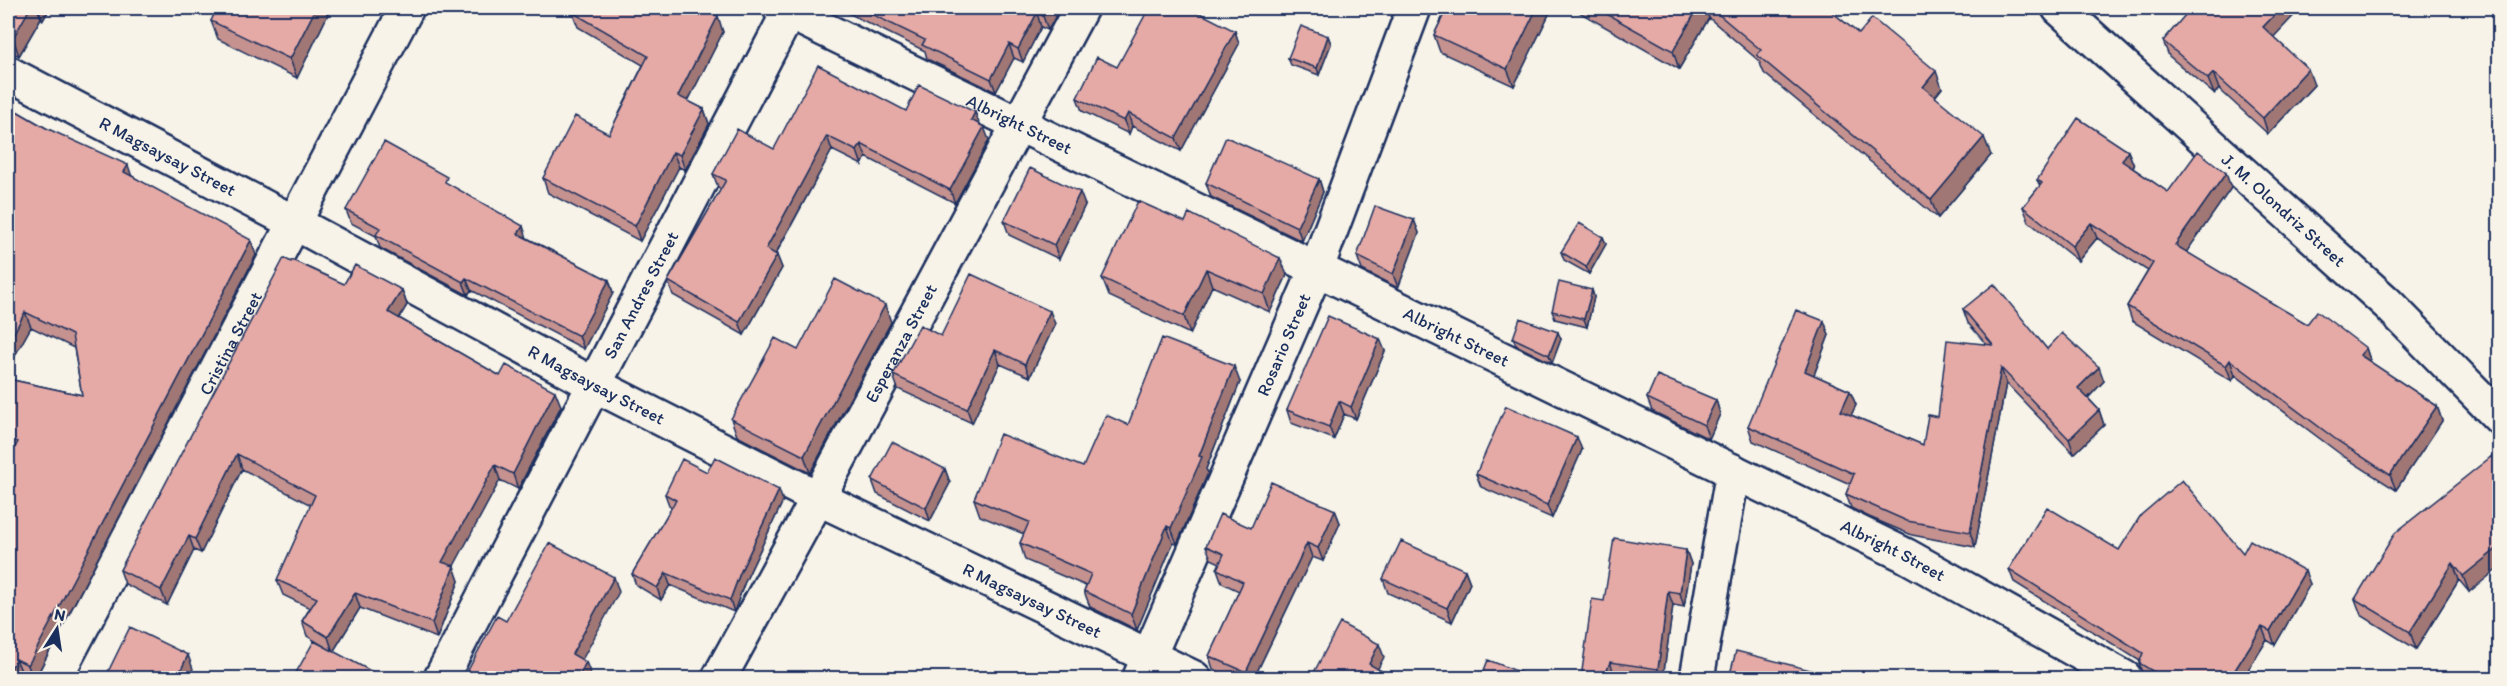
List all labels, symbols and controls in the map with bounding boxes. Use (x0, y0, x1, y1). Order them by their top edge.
street label: Albright Street (963, 89, 1076, 159)
street label: R Magsaysay Street (95, 112, 240, 201)
street label: J. M. Olondriz Street (2217, 149, 2350, 272)
street label: San Andres Street (599, 227, 683, 362)
street label: Esperanza Street (860, 280, 942, 406)
street label: Cristina Street (195, 288, 267, 399)
street label: Rosario Street (1252, 290, 1316, 399)
street label: Albright Street (1400, 302, 1513, 372)
street label: R Magsaysay Street (524, 340, 669, 430)
street label: Albright Street (1837, 514, 1949, 586)
street label: R Magsaysay Street (959, 558, 1105, 643)
north arrow (27, 599, 87, 659)
text: N (53, 604, 67, 625)

